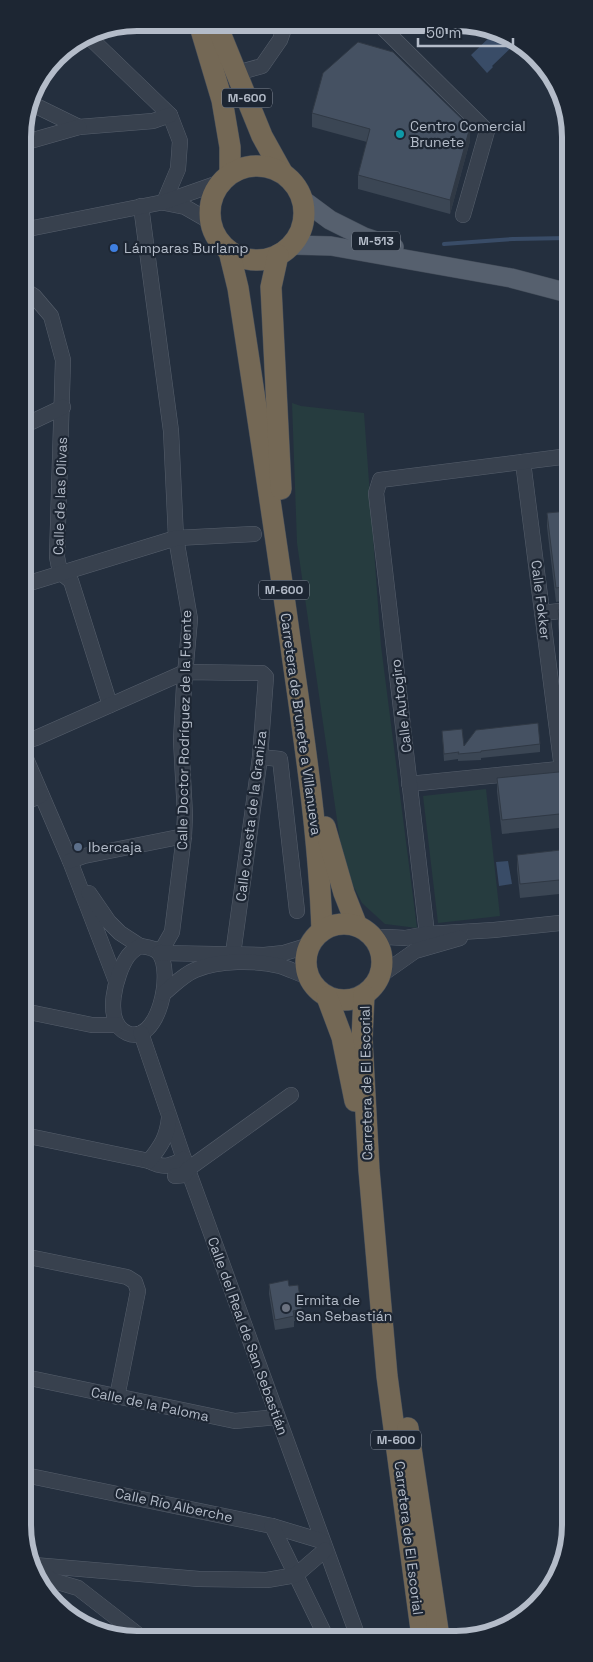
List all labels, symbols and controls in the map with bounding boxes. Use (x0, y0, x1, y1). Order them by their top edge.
scale bar (418, 15, 513, 47)
text: 50 m (426, 23, 461, 42)
road number: M-600 (222, 89, 272, 108)
place label: Centro Comercial Brunete (410, 117, 526, 151)
marker: Centro Comercial Brunete (394, 128, 406, 140)
road number: M-513 (352, 232, 400, 250)
place label: Lámparas Burlamp (124, 239, 248, 257)
marker: Lámparas Burlamp (108, 242, 120, 254)
street label: Calle de las Olivas (49, 437, 71, 555)
street label: Calle Fokker (527, 559, 555, 641)
road number: M-600 (259, 580, 309, 600)
street label: Calle Doctor Rodríguez de la Fuente (173, 610, 195, 850)
street label: Carretera de Brunete a Villanueva (276, 612, 326, 836)
street label: Calle Autogiro (386, 658, 416, 754)
street label: Calle cuesta de la Graniza (232, 730, 270, 902)
place label: Ibercaja (88, 838, 142, 856)
marker: Ibercaja (72, 841, 84, 853)
street label: Carretera de El Escorial (356, 1005, 376, 1161)
street label: Calle del Real de San Sebastián (204, 1234, 292, 1438)
place label: Ermita de San Sebastián (296, 1291, 392, 1325)
marker: Ermita de San Sebastián (280, 1302, 292, 1314)
street label: Calle de la Paloma (89, 1383, 211, 1425)
road number: M-600 (371, 1430, 421, 1450)
street label: Carretera de El Escorial (391, 1460, 427, 1616)
street label: Calle Río Alberche (113, 1484, 235, 1526)

